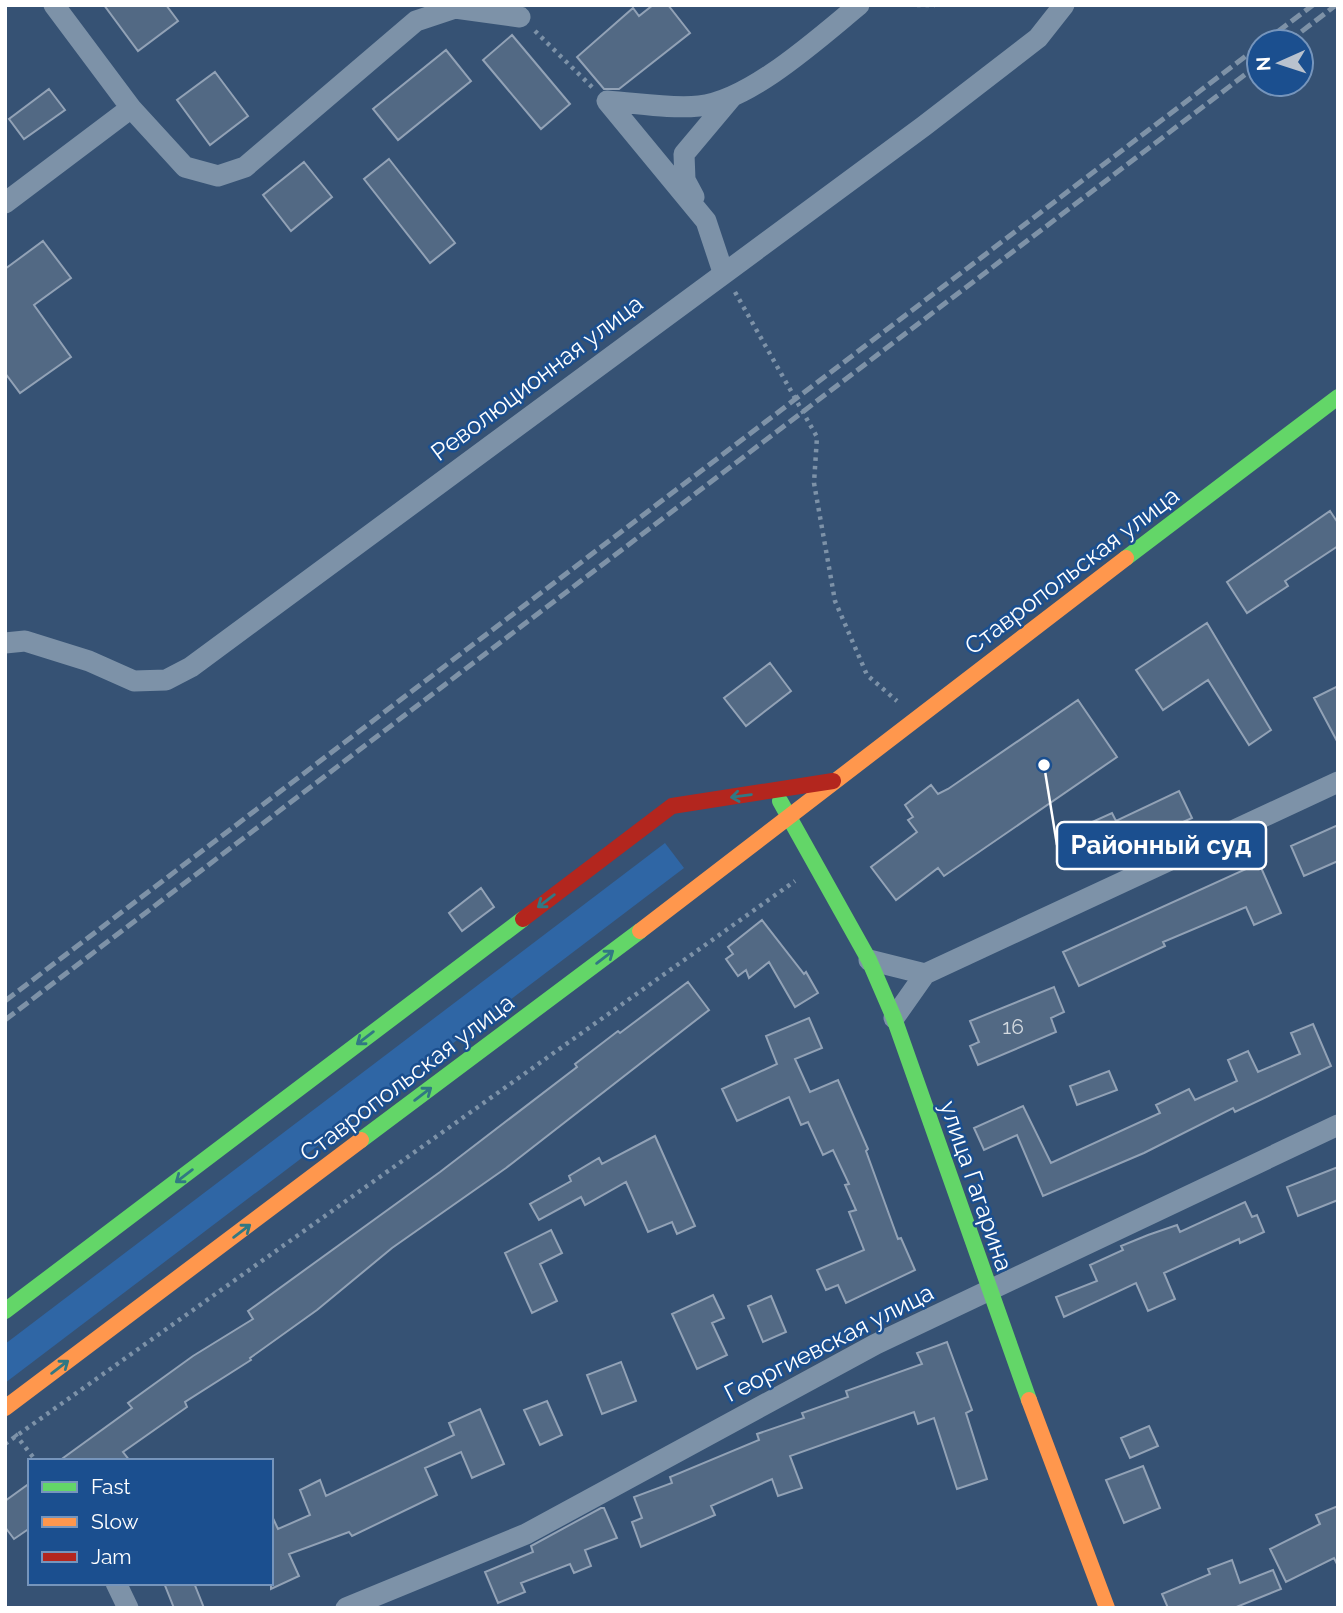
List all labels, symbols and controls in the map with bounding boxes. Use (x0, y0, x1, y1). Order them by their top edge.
north arrow (1245, 28, 1315, 98)
text: N (1252, 56, 1274, 72)
street label: Революционная улица (425, 288, 648, 467)
street label: Ставропольская улица (959, 481, 1184, 661)
one-way arrow (731, 790, 753, 803)
callout: Районный суд (1057, 822, 1266, 869)
text: Районный суд (1070, 830, 1252, 860)
one-way arrow (538, 893, 556, 908)
one-way arrow (596, 950, 614, 965)
street label: Ставропольская улица (294, 988, 519, 1168)
house number: 16 (1002, 1014, 1024, 1039)
one-way arrow (356, 1031, 375, 1046)
one-way arrow (414, 1087, 433, 1102)
street label: улица Гагарина (934, 1097, 1019, 1275)
one-way arrow (175, 1168, 194, 1183)
one-way arrow (232, 1223, 250, 1238)
street label: Георгиевская улица (719, 1277, 938, 1408)
one-way arrow (50, 1360, 69, 1375)
legend (28, 1459, 273, 1585)
text: Fast (91, 1474, 131, 1499)
text: Slow (91, 1509, 139, 1534)
text: Jam (91, 1544, 132, 1569)

